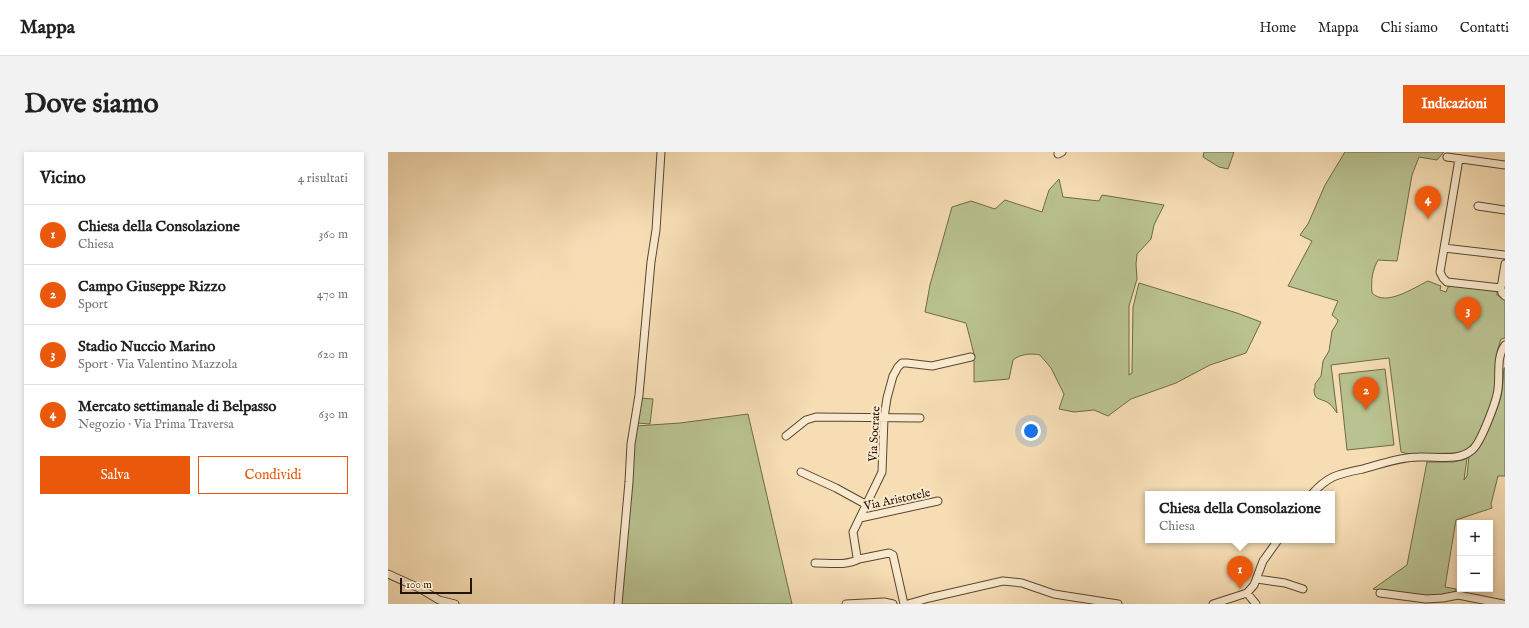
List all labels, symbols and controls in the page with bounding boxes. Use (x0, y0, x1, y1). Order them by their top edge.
text: Mappa (20, 16, 75, 40)
text: Home (1260, 19, 1296, 37)
text: Mappa (1318, 19, 1359, 37)
text: Chi siamo (1381, 19, 1438, 37)
text: Contatti (1460, 19, 1509, 37)
button: Indicazioni (1403, 85, 1505, 123)
text: Dove siamo (24, 87, 159, 122)
text: Vicino (40, 168, 86, 189)
text: 4 risultati (298, 170, 348, 187)
pin: 4 (1415, 186, 1441, 219)
text: Chiesa della Consolazione (78, 217, 240, 236)
text: 1 (51, 226, 55, 243)
text: 360 m (318, 226, 348, 243)
text: Chiesa (78, 236, 114, 253)
text: Campo Giuseppe Rizzo (78, 277, 226, 296)
text: 2 (50, 286, 56, 303)
text: 470 m (317, 286, 348, 303)
text: Sport (78, 296, 108, 313)
pin: 3 (1455, 297, 1481, 330)
text: Stadio Nuccio Marino (78, 337, 215, 356)
text: 3 (51, 346, 55, 363)
text: 620 m (317, 346, 348, 363)
text: Sport · Via Valentino Mazzola (78, 356, 237, 373)
pin: 2 (1353, 377, 1379, 410)
text: Mercato settimanale di Belpasso (78, 397, 276, 416)
street label: Via Socrate (865, 405, 883, 463)
text: 4 (50, 406, 56, 423)
text: 630 m (318, 406, 348, 423)
text: Negozio · Via Prima Traversa (78, 416, 234, 433)
your location (1021, 421, 1041, 441)
button: Salva (40, 456, 190, 494)
button: Condividi (198, 456, 348, 494)
street label: Via Aristotele (861, 485, 932, 514)
popup (1145, 491, 1335, 543)
text: Chiesa della Consolazione (1159, 499, 1321, 518)
text: Chiesa (1159, 518, 1195, 535)
map controls (1457, 520, 1493, 592)
button: + (1457, 520, 1493, 556)
pin: 1 (1227, 556, 1253, 589)
button: − (1457, 556, 1493, 592)
scale bar (400, 576, 472, 595)
text: 100 m (406, 578, 432, 592)

